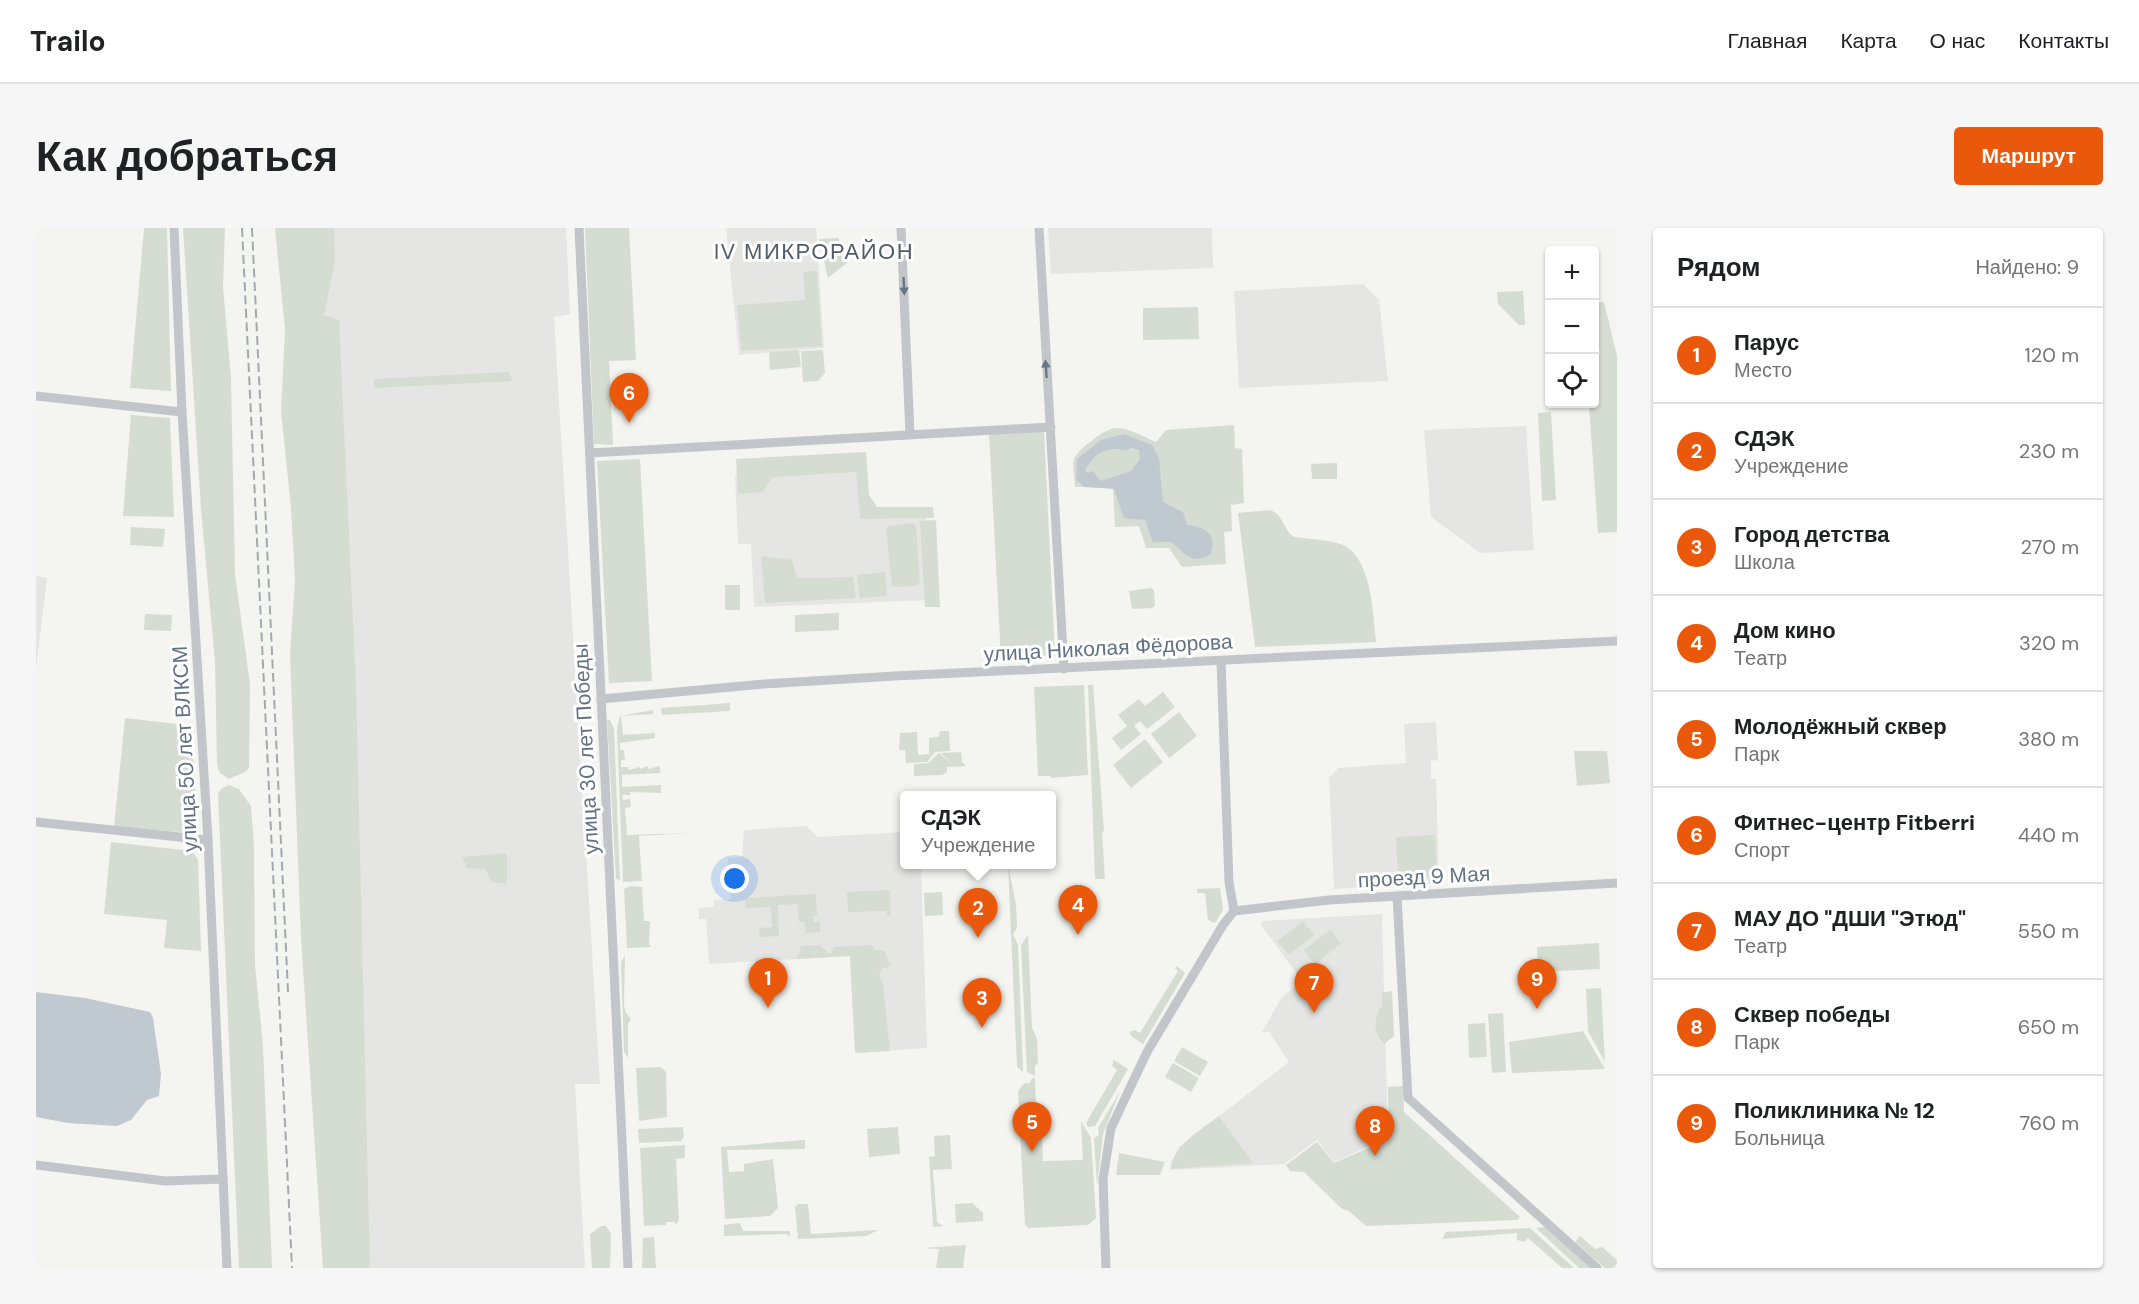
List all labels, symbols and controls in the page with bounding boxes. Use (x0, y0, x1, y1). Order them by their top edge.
text: Trailo (30, 23, 106, 60)
text: Главная (1727, 27, 1807, 55)
text: Карта (1840, 27, 1897, 55)
text: О нас (1930, 27, 1985, 55)
text: Контакты (2018, 27, 2109, 55)
button: Маршрут (1954, 127, 2103, 185)
text: Как добраться (36, 129, 338, 184)
district label: IV МИКРОРАЙОН (714, 237, 914, 266)
map controls (1545, 246, 1599, 408)
button: + (1545, 246, 1599, 300)
text: Рядом (1677, 250, 1760, 284)
text: Найдено: 9 (1975, 254, 2079, 280)
one-way arrow (899, 277, 908, 296)
button: − (1545, 300, 1599, 354)
text: Парус (1734, 328, 1799, 357)
text: 1 (1693, 342, 1700, 368)
text: 120 m (2025, 342, 2079, 368)
button: locate (1545, 354, 1599, 408)
text: Место (1734, 357, 1792, 383)
one-way arrow (1042, 359, 1051, 378)
pin: 6 (610, 374, 648, 423)
text: СДЭК (1734, 424, 1794, 453)
text: 2 (1691, 438, 1702, 464)
text: 230 m (2019, 438, 2079, 464)
text: Учреждение (1734, 453, 1849, 479)
text: Город детства (1734, 520, 1889, 549)
text: 3 (1690, 534, 1703, 560)
text: 270 m (2021, 534, 2079, 560)
text: Школа (1734, 549, 1795, 575)
text: Дом кино (1734, 616, 1836, 645)
street label: улица Николая Фёдорова (983, 627, 1234, 669)
text: 4 (1690, 630, 1703, 656)
text: 320 m (2019, 630, 2079, 656)
street label: улица 30 лет Победы (566, 643, 606, 855)
street label: улица 50 лет ВЛКСМ (166, 645, 204, 853)
text: Театр (1734, 645, 1787, 671)
text: Молодёжный сквер (1734, 712, 1947, 741)
text: 5 (1690, 726, 1703, 752)
text: 380 m (2018, 726, 2079, 752)
text: Парк (1734, 741, 1779, 767)
popup (900, 791, 1056, 869)
text: СДЭК (921, 803, 981, 832)
text: Фитнес-центр Fitberri (1734, 808, 1975, 837)
text: 6 (1690, 822, 1703, 848)
text: 440 m (2018, 822, 2079, 848)
text: Учреждение (921, 832, 1035, 858)
text: Спорт (1734, 837, 1790, 863)
street label: проезд 9 Мая (1357, 860, 1491, 894)
your location (720, 864, 749, 893)
pin: 4 (1058, 886, 1098, 935)
pin: 2 (958, 888, 998, 938)
text: МАУ ДО "ДШИ "Этюд" (1734, 904, 1966, 933)
text: 7 (1691, 918, 1702, 944)
text: 550 m (2018, 918, 2079, 944)
text: Театр (1734, 933, 1787, 959)
pin: 1 (748, 958, 788, 1008)
pin: 9 (1518, 960, 1556, 1009)
pin: 7 (1294, 964, 1334, 1013)
pin: 3 (962, 978, 1002, 1028)
text: Сквер победы (1734, 1000, 1890, 1029)
text: 8 (1690, 1014, 1703, 1040)
text: 650 m (2018, 1014, 2079, 1040)
text: Парк (1734, 1029, 1779, 1055)
text: Поликлиника № 12 (1734, 1096, 1935, 1125)
pin: 5 (1012, 1102, 1052, 1152)
pin: 8 (1356, 1106, 1394, 1156)
text: 9 (1690, 1110, 1703, 1136)
text: 760 m (2019, 1110, 2079, 1136)
text: Больница (1734, 1125, 1825, 1151)

